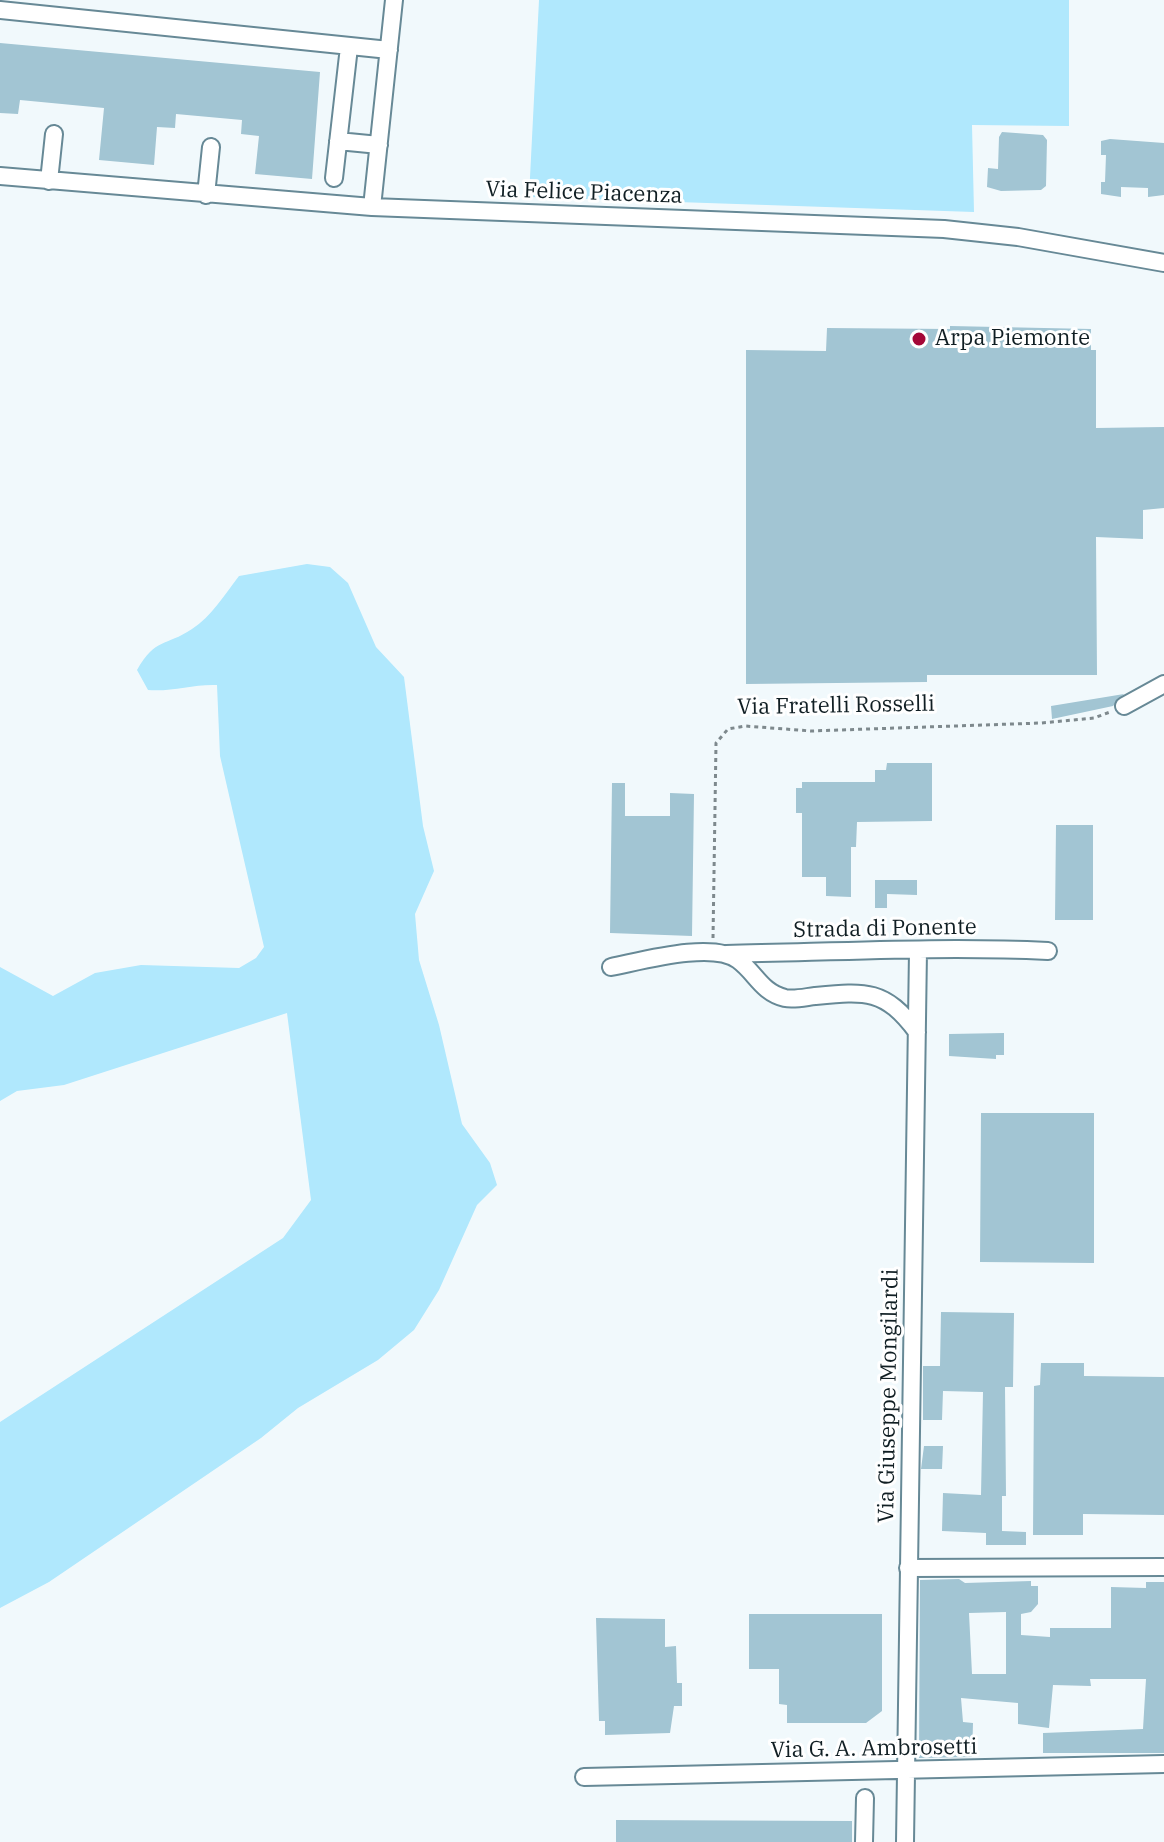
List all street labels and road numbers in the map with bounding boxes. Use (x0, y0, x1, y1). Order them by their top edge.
street label: Via Felice Piacenza (485, 176, 683, 210)
street label: Via Fratelli Rosselli (737, 691, 935, 721)
street label: Strada di Ponente (793, 914, 977, 944)
street label: Via Giuseppe Mongilardi (874, 1269, 904, 1523)
street label: Via G. A. Ambrosetti (770, 1734, 978, 1764)

